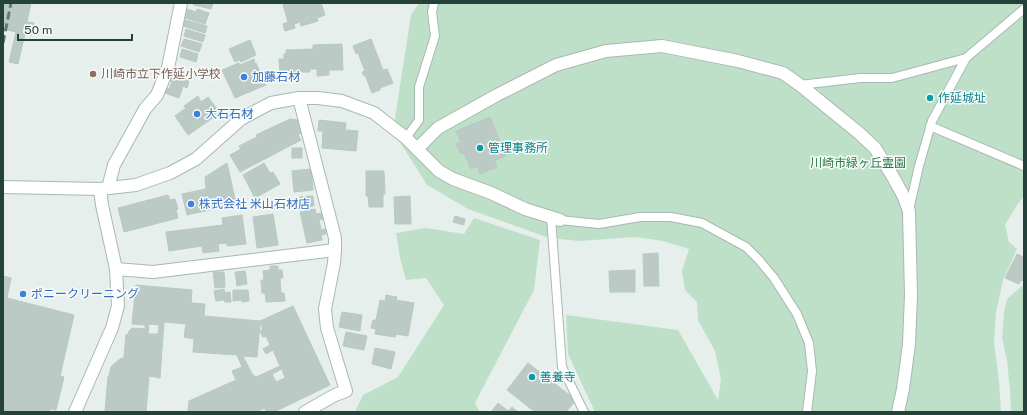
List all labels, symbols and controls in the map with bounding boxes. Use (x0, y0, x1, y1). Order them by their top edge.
scale bar (18, 16, 132, 42)
text: 50 m (24, 23, 52, 37)
place label: 川崎市立下作延小学校 (101, 67, 221, 81)
marker: 川崎市立下作延小学校 (88, 69, 98, 79)
place label: 加藤石材 (252, 70, 300, 84)
marker: 加藤石材 (239, 72, 249, 82)
place label: 作延城址 (938, 91, 986, 105)
marker: 作延城址 (925, 93, 935, 103)
place label: 大石石材 (205, 107, 253, 121)
marker: 大石石材 (192, 109, 202, 119)
place label: 管理事務所 (488, 141, 548, 155)
marker: 管理事務所 (475, 143, 485, 153)
park label: 川崎市緑ヶ丘霊園 (810, 156, 906, 170)
place label: 株式会社 米山石材店 (199, 197, 310, 211)
marker: 株式会社 米山石材店 (186, 199, 196, 209)
place label: ポニークリーニング (31, 287, 139, 301)
marker: ポニークリーニング (18, 289, 28, 299)
place label: 善養寺 (540, 370, 576, 384)
marker: 善養寺 (527, 372, 537, 382)

